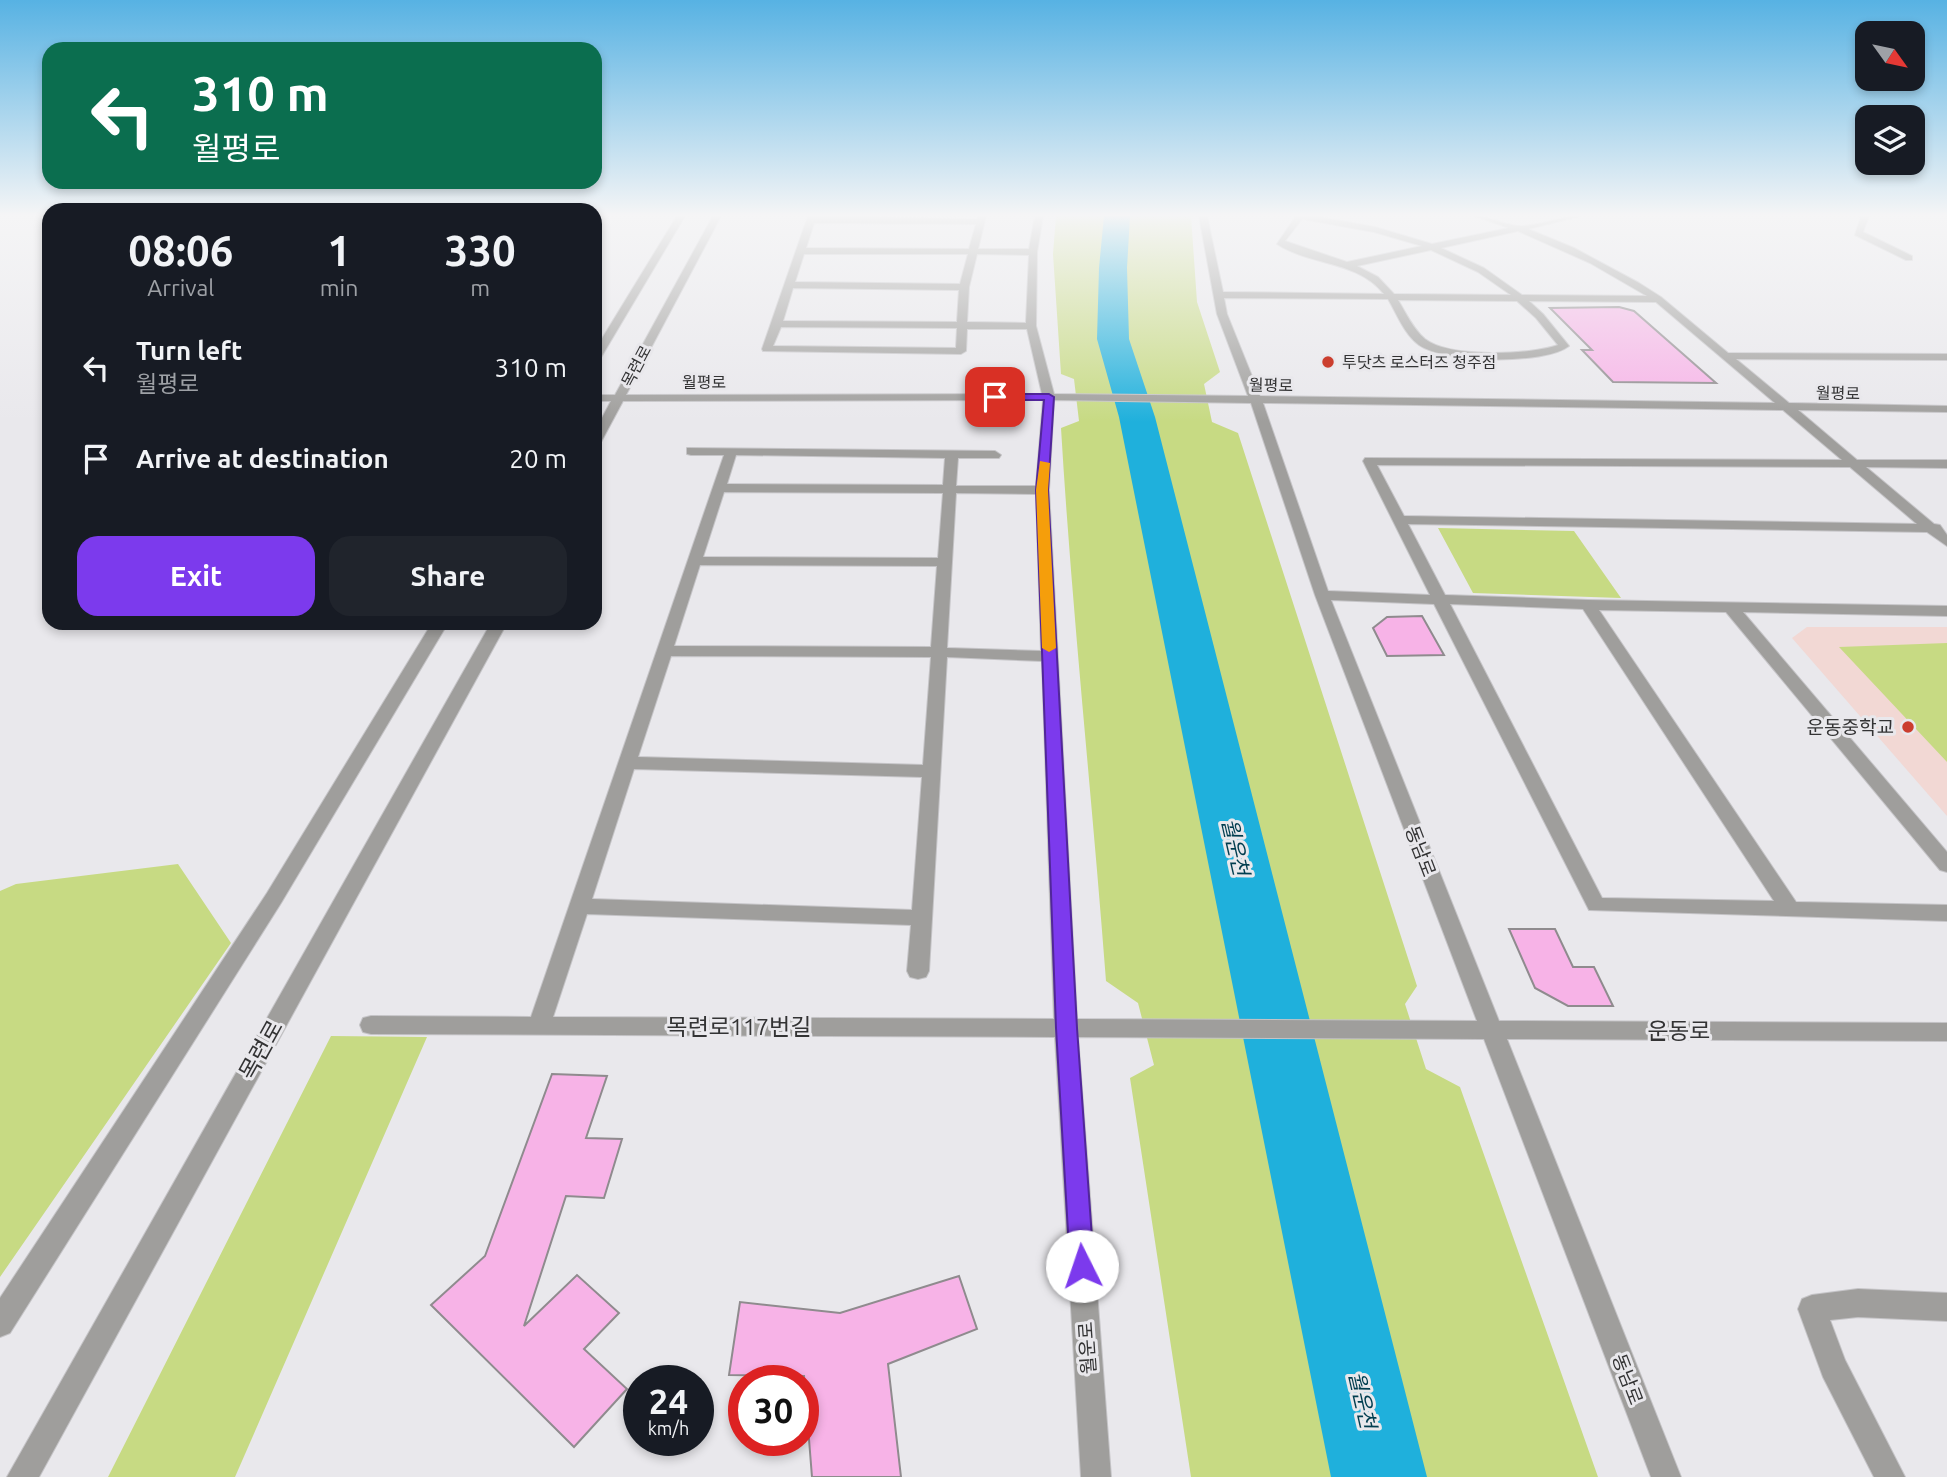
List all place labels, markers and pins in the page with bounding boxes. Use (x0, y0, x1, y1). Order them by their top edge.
place label: 투닷츠 로스터즈 청주점 (1342, 353, 1497, 371)
marker: 투닷츠 로스터즈 청주점 (1320, 354, 1336, 370)
pin (965, 367, 1025, 427)
place label: 운동중학교 (1807, 716, 1894, 738)
marker: 운동중학교 (1900, 719, 1916, 735)

